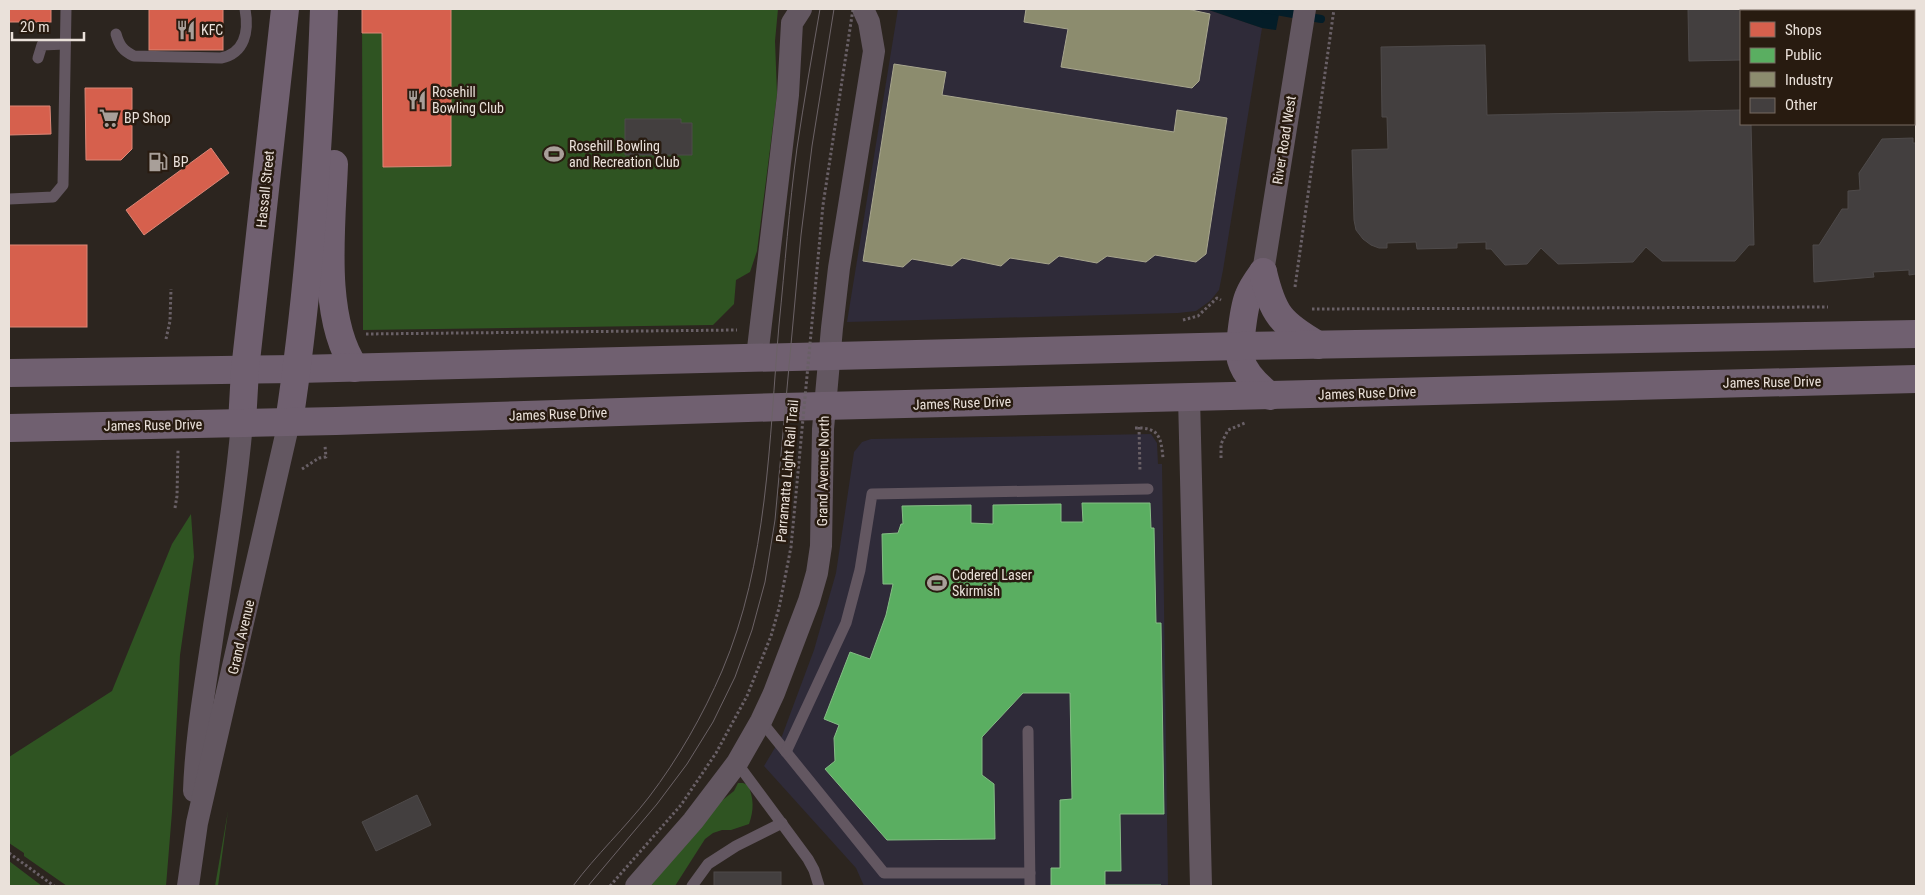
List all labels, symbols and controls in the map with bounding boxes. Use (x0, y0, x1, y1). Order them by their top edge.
scale bar (12, 10, 85, 42)
legend (1740, 10, 1915, 125)
text: 20 m (20, 18, 50, 36)
restaurant icon: KFC (175, 19, 197, 41)
text: Shops (1785, 21, 1822, 39)
place label: KFC (201, 22, 223, 38)
text: Public (1785, 46, 1822, 64)
text: Industry (1785, 71, 1833, 89)
place label: Rosehill Bowling Club (432, 84, 504, 116)
restaurant icon: Rosehill Bowling Club (406, 89, 428, 111)
street label: River Road West (1269, 95, 1299, 185)
text: Other (1785, 96, 1818, 114)
supermarket icon: BP Shop (98, 107, 120, 129)
place label: BP Shop (124, 110, 171, 126)
place label: Rosehill Bowling and Recreation Club (569, 138, 680, 170)
sports icon: Rosehill Bowling and Recreation Club (543, 143, 565, 165)
street label: Hassall Street (253, 150, 277, 228)
fuel station icon: BP (147, 151, 169, 173)
place label: BP (173, 154, 189, 170)
street label: James Ruse Drive (1723, 373, 1822, 391)
street label: James Ruse Drive (1318, 383, 1417, 403)
street label: James Ruse Drive (913, 393, 1012, 413)
street label: Parramatta Light Rail Trail (773, 399, 801, 543)
street label: James Ruse Drive (509, 404, 608, 424)
street label: James Ruse Drive (104, 416, 203, 434)
street label: Grand Avenue North (814, 416, 832, 526)
place label: Codered Laser Skirmish (952, 567, 1032, 599)
sports icon: Codered Laser Skirmish (926, 572, 948, 594)
street label: Grand Avenue (225, 598, 257, 676)

